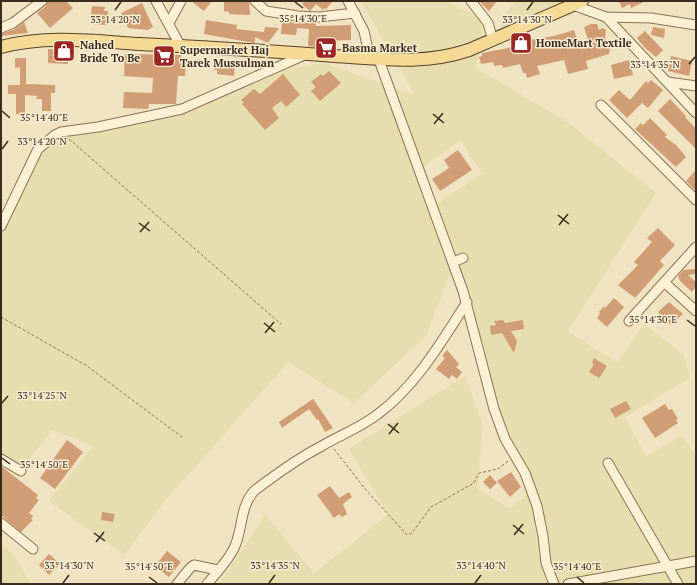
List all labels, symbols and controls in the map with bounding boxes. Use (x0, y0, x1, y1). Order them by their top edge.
text: 35°14'30"E (279, 12, 327, 25)
text: 33°14'20"N (90, 13, 140, 26)
text: 33°14'30"N (502, 13, 552, 26)
shop icon: HomeMart Textile (508, 30, 534, 56)
supermarket icon: Basma Market (313, 35, 339, 61)
place label: HomeMart Textile (536, 36, 632, 50)
shop icon: Nahed Bride To Be (51, 38, 77, 64)
place label: Nahed Bride To Be (80, 38, 140, 65)
place label: Basma Market (342, 41, 418, 55)
supermarket icon: Supermarket Haj Tarek Mussulman (151, 43, 177, 69)
place label: Supermarket Haj Tarek Mussulman (180, 43, 274, 70)
text: 33°14'35"N (630, 58, 680, 71)
text: 35°14'40"E (20, 111, 68, 124)
text: 33°14'20"N (17, 135, 67, 148)
text: 35°14'30"E (629, 313, 677, 326)
text: 33°14'25"N (17, 389, 67, 402)
text: 35°14'50"E (20, 458, 68, 471)
text: 33°14'30"N (44, 559, 94, 572)
text: 33°14'35"N (250, 559, 300, 572)
text: 33°14'40"N (456, 559, 506, 572)
text: 35°14'50"E (125, 560, 173, 573)
text: 35°14'40"E (553, 560, 601, 573)

